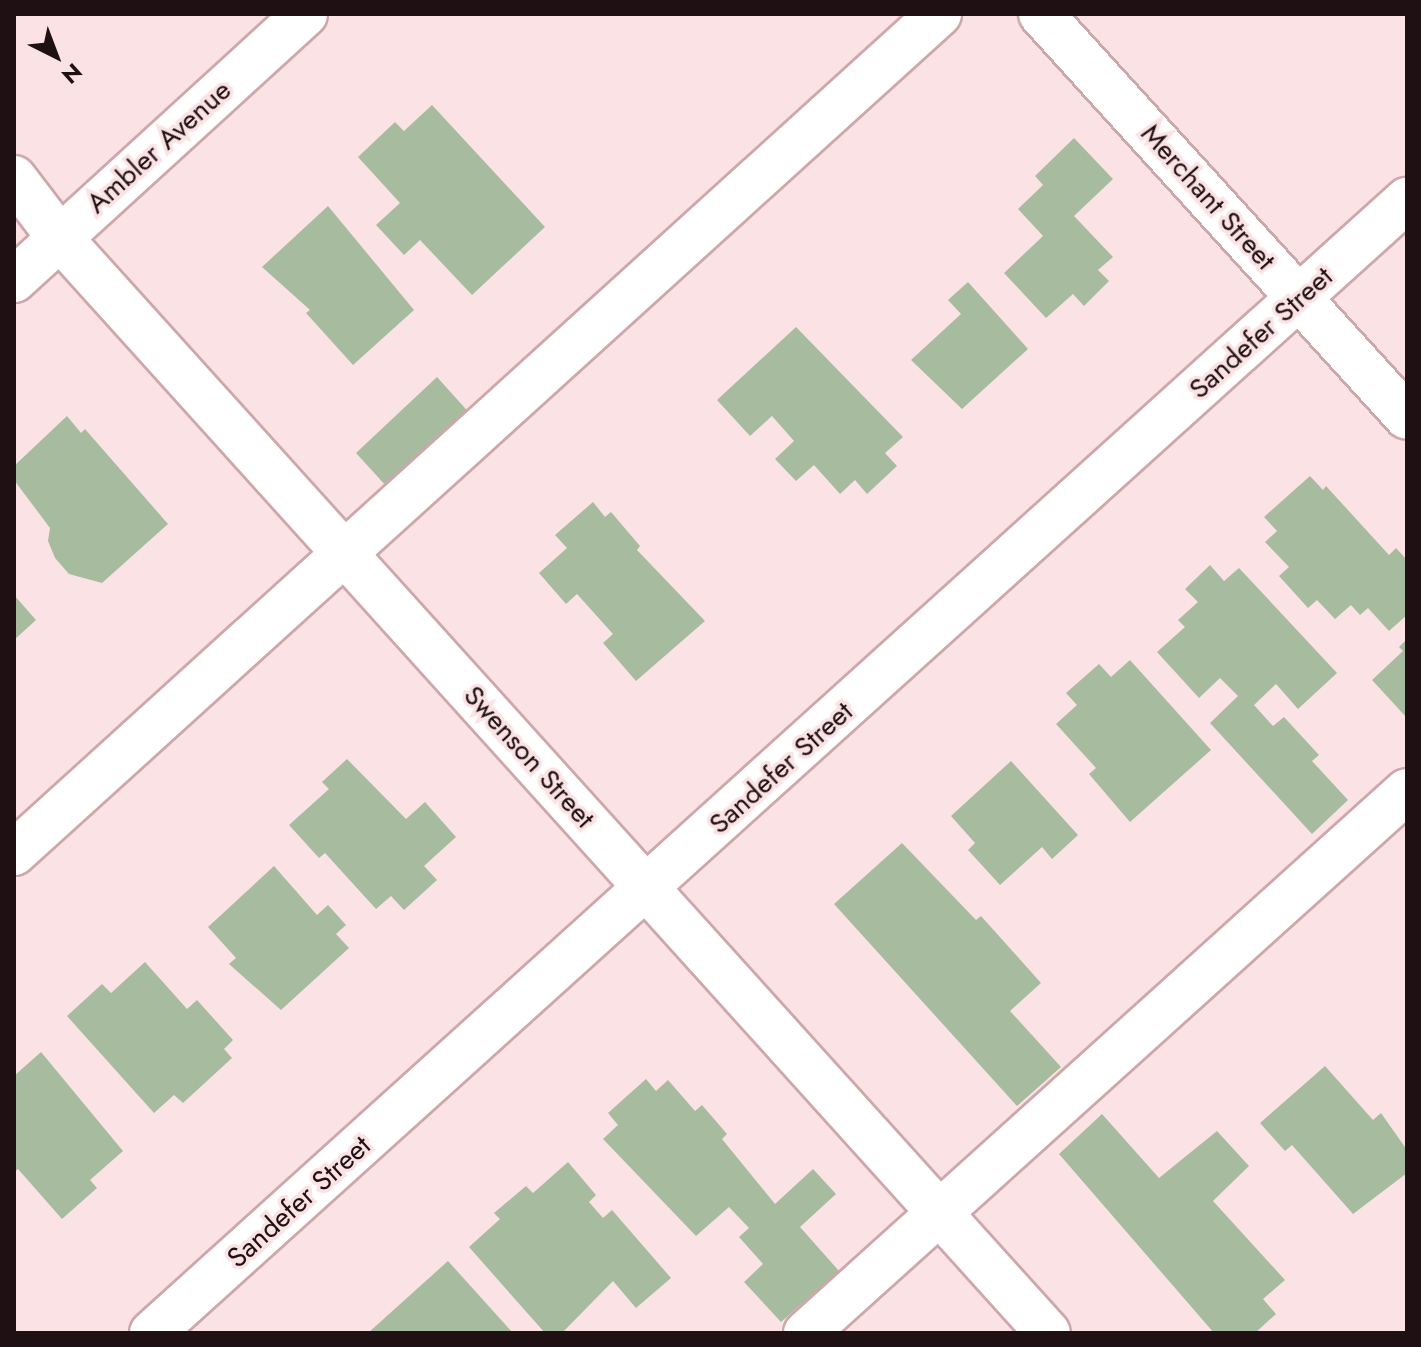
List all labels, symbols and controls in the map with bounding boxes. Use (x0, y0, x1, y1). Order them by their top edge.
north arrow (16, 16, 96, 96)
text: N (55, 56, 89, 92)
street label: Ambler Avenue (80, 74, 238, 220)
street label: Merchant Street (1134, 117, 1282, 277)
street label: Sandefer Street (1182, 260, 1340, 406)
street label: Swenson Street (456, 679, 602, 835)
street label: Sandefer Street (702, 695, 860, 841)
street label: Sandefer Street (220, 1129, 378, 1275)

